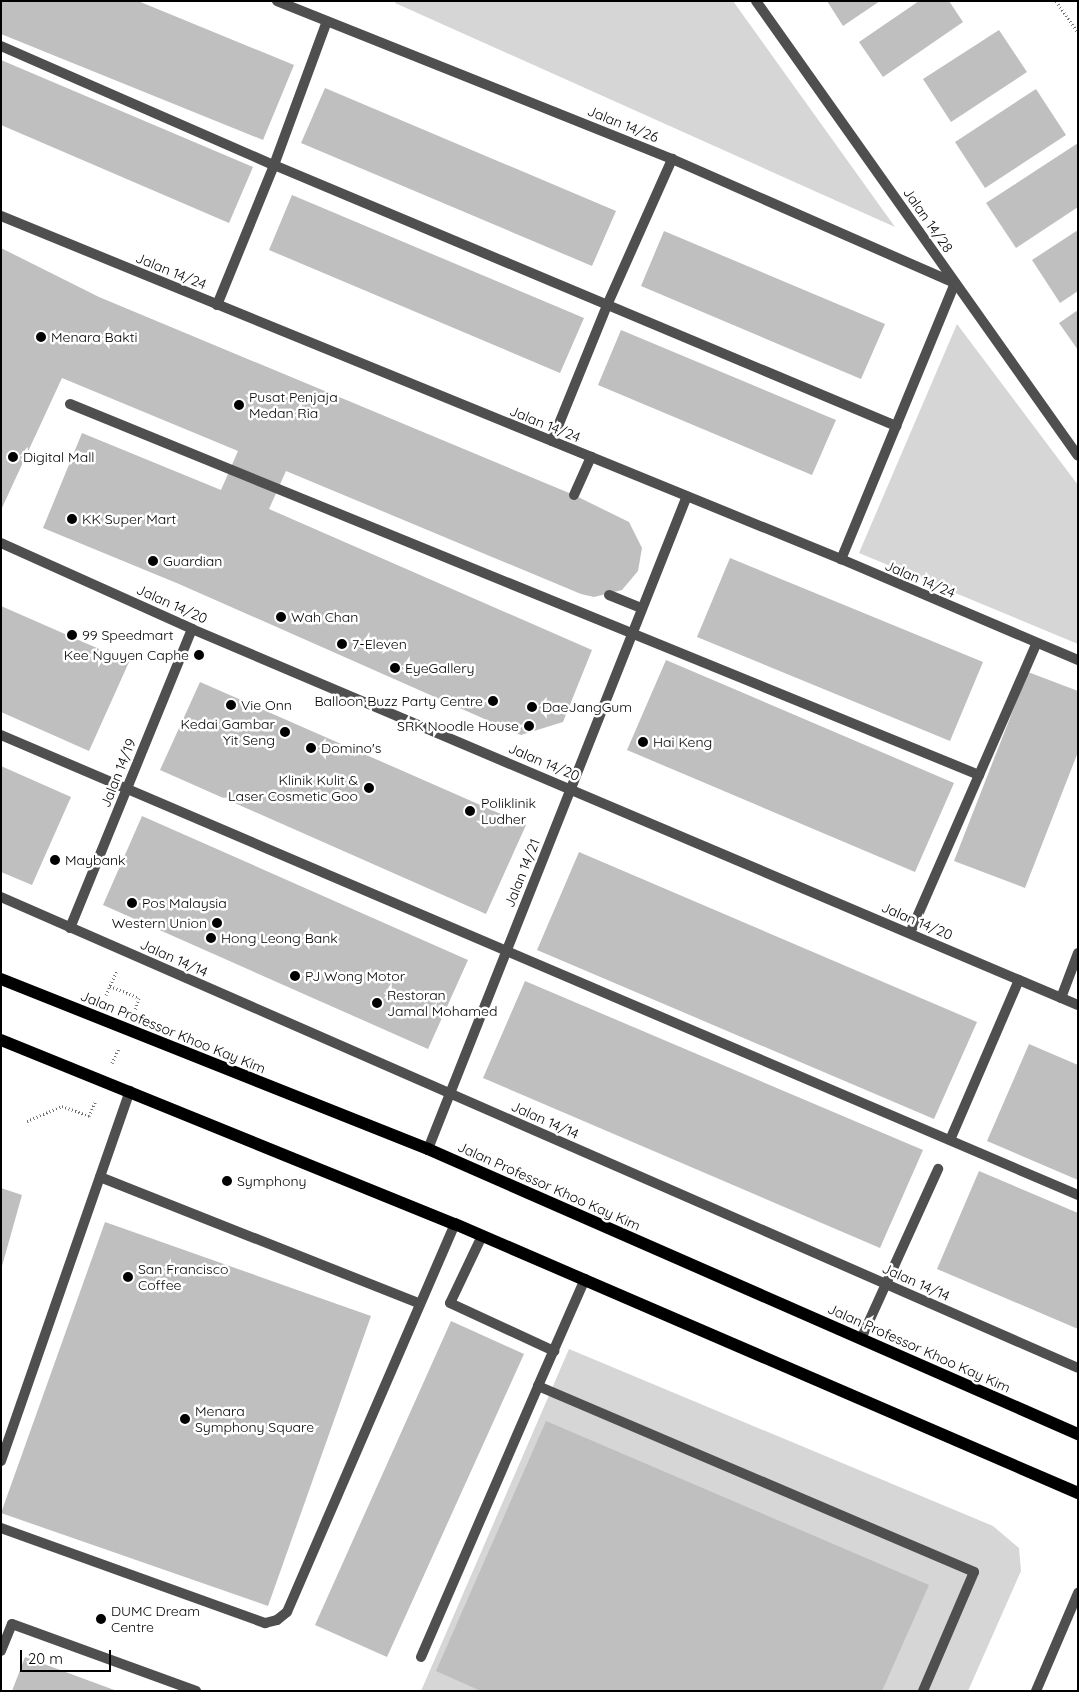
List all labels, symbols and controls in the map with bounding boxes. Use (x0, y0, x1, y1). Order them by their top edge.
street label: Jalan 14/26 (585, 102, 661, 146)
street label: Jalan 14/28 (900, 184, 956, 256)
street label: Jalan 14/24 (133, 249, 209, 293)
place label: Menara Bakti (51, 329, 137, 345)
marker: Menara Bakti (35, 331, 47, 343)
place label: Pusat Penjaja Medan Ria (249, 389, 338, 422)
marker: Pusat Penjaja Medan Ria (233, 399, 245, 411)
street label: Jalan 14/24 (507, 402, 583, 446)
place label: Digital Mall (23, 449, 95, 465)
marker: Digital Mall (7, 451, 19, 463)
place label: KK Super Mart (82, 511, 176, 527)
marker: KK Super Mart (66, 513, 78, 525)
place label: Guardian (163, 553, 222, 569)
marker: Guardian (147, 555, 159, 567)
street label: Jalan 14/24 (882, 557, 958, 601)
street label: Jalan 14/20 (134, 581, 210, 627)
place label: Wah Chan (291, 609, 358, 625)
marker: Wah Chan (275, 611, 287, 623)
place label: 99 Speedmart (82, 627, 173, 643)
marker: 99 Speedmart (66, 629, 78, 641)
place label: 7-Eleven (352, 636, 407, 652)
marker: 7-Eleven (336, 638, 348, 650)
place label: Kee Nguyen Caphe (64, 647, 189, 663)
marker: Kee Nguyen Caphe (193, 649, 205, 661)
place label: EyeGallery (405, 660, 475, 676)
marker: EyeGallery (389, 662, 401, 674)
place label: Balloon Buzz Party Centre (314, 693, 483, 709)
marker: Balloon Buzz Party Centre (487, 695, 499, 707)
place label: Vie Onn (241, 697, 292, 713)
marker: Vie Onn (225, 699, 237, 711)
place label: DaeJangGum (542, 699, 632, 715)
marker: DaeJangGum (526, 701, 538, 713)
place label: Kedai Gambar Yit Seng (181, 716, 275, 749)
place label: SRK Noodle House (397, 718, 519, 734)
marker: SRK Noodle House (523, 720, 535, 732)
marker: Kedai Gambar Yit Seng (279, 726, 291, 738)
place label: Hai Keng (653, 734, 712, 750)
street label: Jalan 14/19 (97, 736, 139, 810)
marker: Hai Keng (637, 736, 649, 748)
street label: Jalan 14/20 (506, 739, 582, 785)
place label: Domino's (321, 740, 381, 756)
marker: Domino's (305, 742, 317, 754)
place label: Klinik Kulit & Laser Cosmetic Goo (228, 772, 358, 804)
marker: Klinik Kulit & Laser Cosmetic Goo (362, 781, 376, 795)
place label: Poliklinik Ludher (481, 795, 536, 828)
marker: Poliklinik Ludher (463, 804, 477, 818)
street label: Jalan 14/21 (501, 836, 543, 910)
place label: Maybank (65, 852, 126, 868)
marker: Maybank (49, 854, 61, 866)
place label: Pos Malaysia (142, 895, 227, 911)
marker: Pos Malaysia (126, 897, 138, 909)
street label: Jalan 14/20 (879, 898, 955, 944)
place label: Western Union (112, 915, 207, 931)
marker: Western Union (211, 917, 223, 929)
place label: Hong Leong Bank (221, 930, 338, 946)
marker: Hong Leong Bank (205, 932, 217, 944)
street label: Jalan 14/14 (138, 936, 210, 980)
place label: PJ Wong Motor (305, 968, 405, 984)
marker: PJ Wong Motor (289, 970, 301, 982)
street label: Jalan Professor Khoo Kay Kim (78, 987, 268, 1077)
place label: Restoran Jamal Mohamed (387, 987, 497, 1020)
marker: Restoran Jamal Mohamed (371, 997, 383, 1009)
street label: Jalan 14/14 (509, 1098, 581, 1142)
street label: Jalan Professor Khoo Kay Kim (455, 1138, 643, 1234)
place label: Symphony (237, 1173, 306, 1189)
marker: Symphony (221, 1175, 233, 1187)
street label: Jalan 14/14 (880, 1260, 952, 1304)
place label: San Francisco Coffee (138, 1261, 228, 1294)
marker: San Francisco Coffee (122, 1271, 134, 1283)
street label: Jalan Professor Khoo Kay Kim (825, 1300, 1013, 1396)
place label: Menara Symphony Square (195, 1403, 314, 1435)
marker: Menara Symphony Square (179, 1413, 191, 1425)
place label: DUMC Dream Centre (111, 1603, 200, 1635)
marker: DUMC Dream Centre (95, 1613, 107, 1625)
scale bar (22, 1640, 114, 1672)
text: 20 m (28, 1649, 63, 1668)

